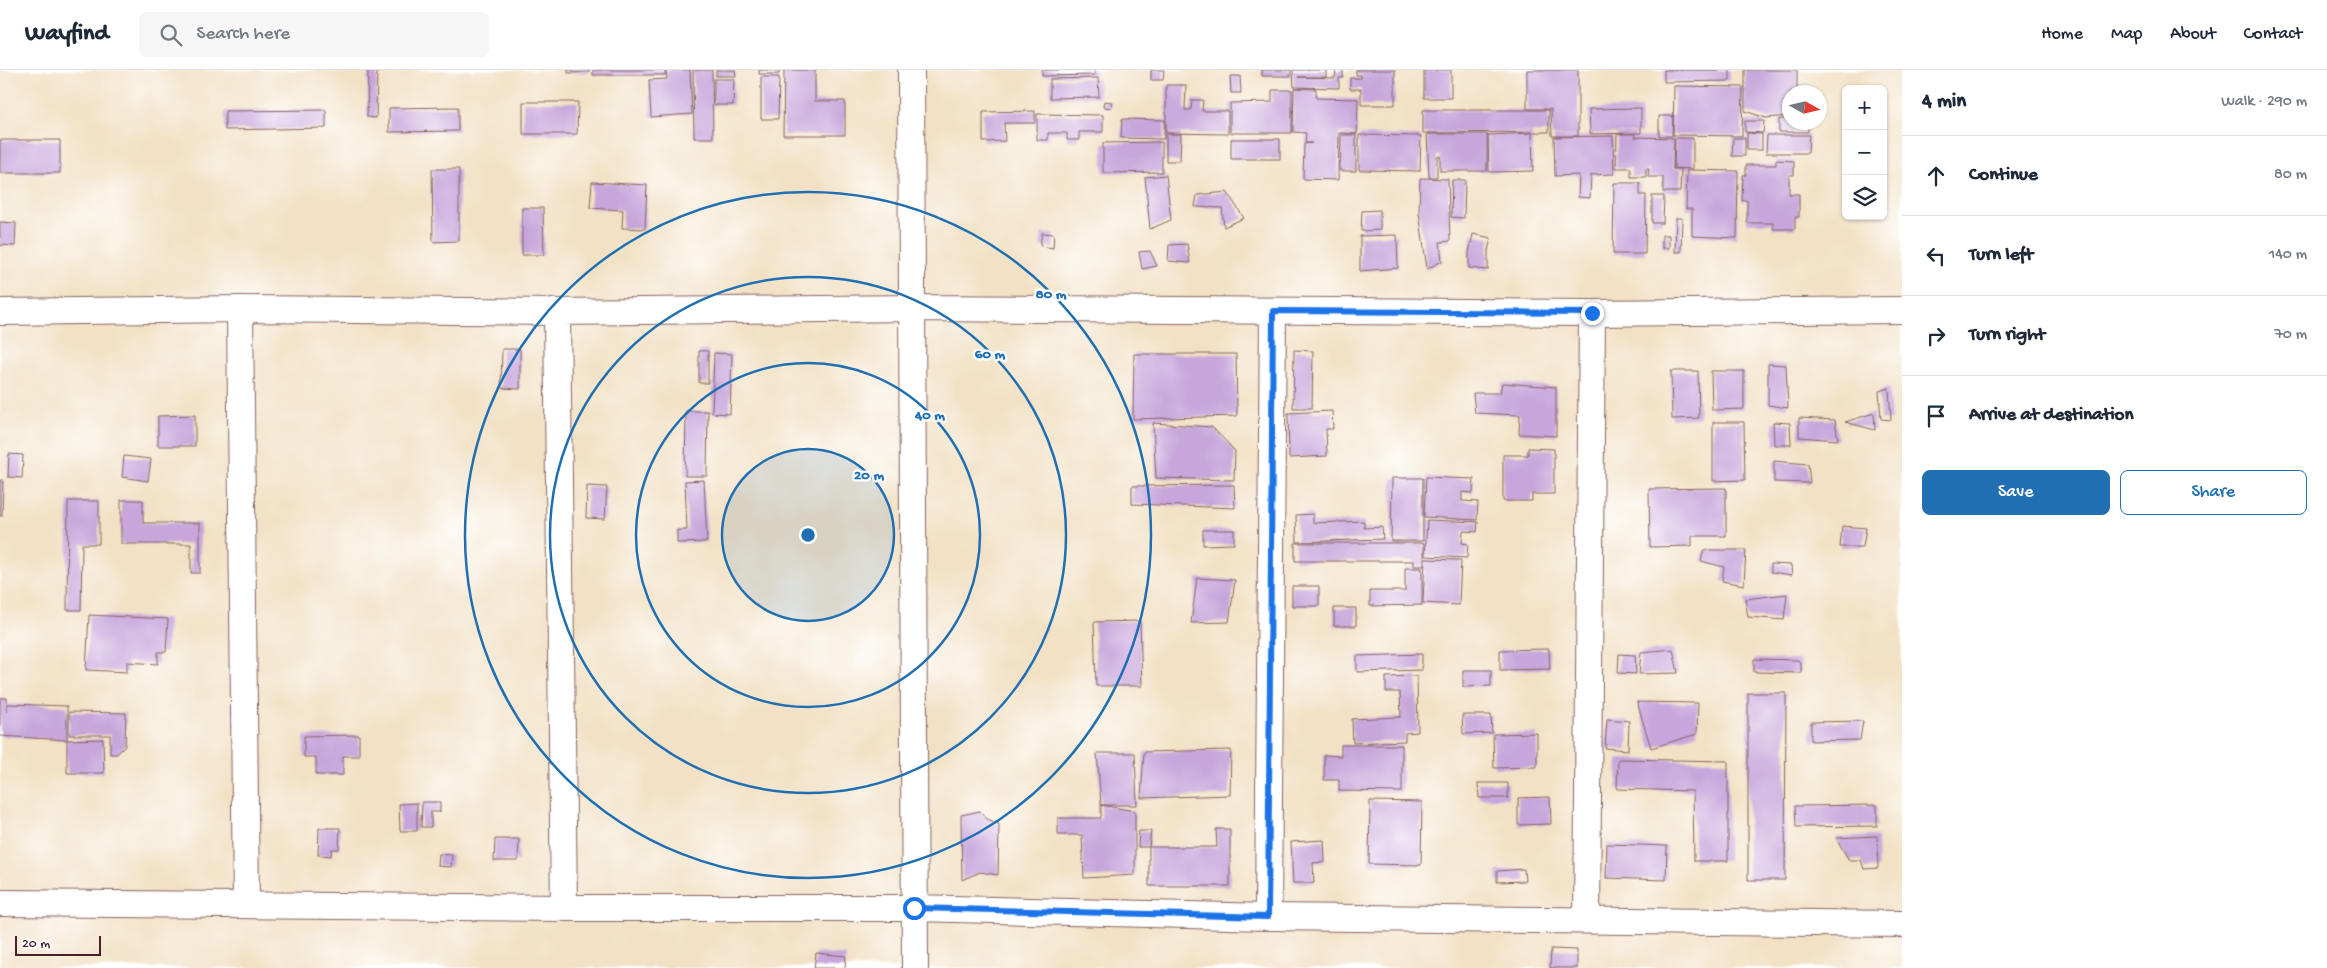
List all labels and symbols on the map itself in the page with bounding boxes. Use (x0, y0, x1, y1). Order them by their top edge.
north arrow (1782, 85, 1827, 130)
text: 80 m (1036, 286, 1067, 304)
route end (1581, 302, 1604, 325)
text: 60 m (975, 346, 1006, 364)
text: 40 m (914, 407, 945, 425)
text: 20 m (854, 467, 884, 485)
centre of rings (799, 526, 817, 544)
route start (903, 897, 926, 920)
scale bar (15, 933, 101, 956)

